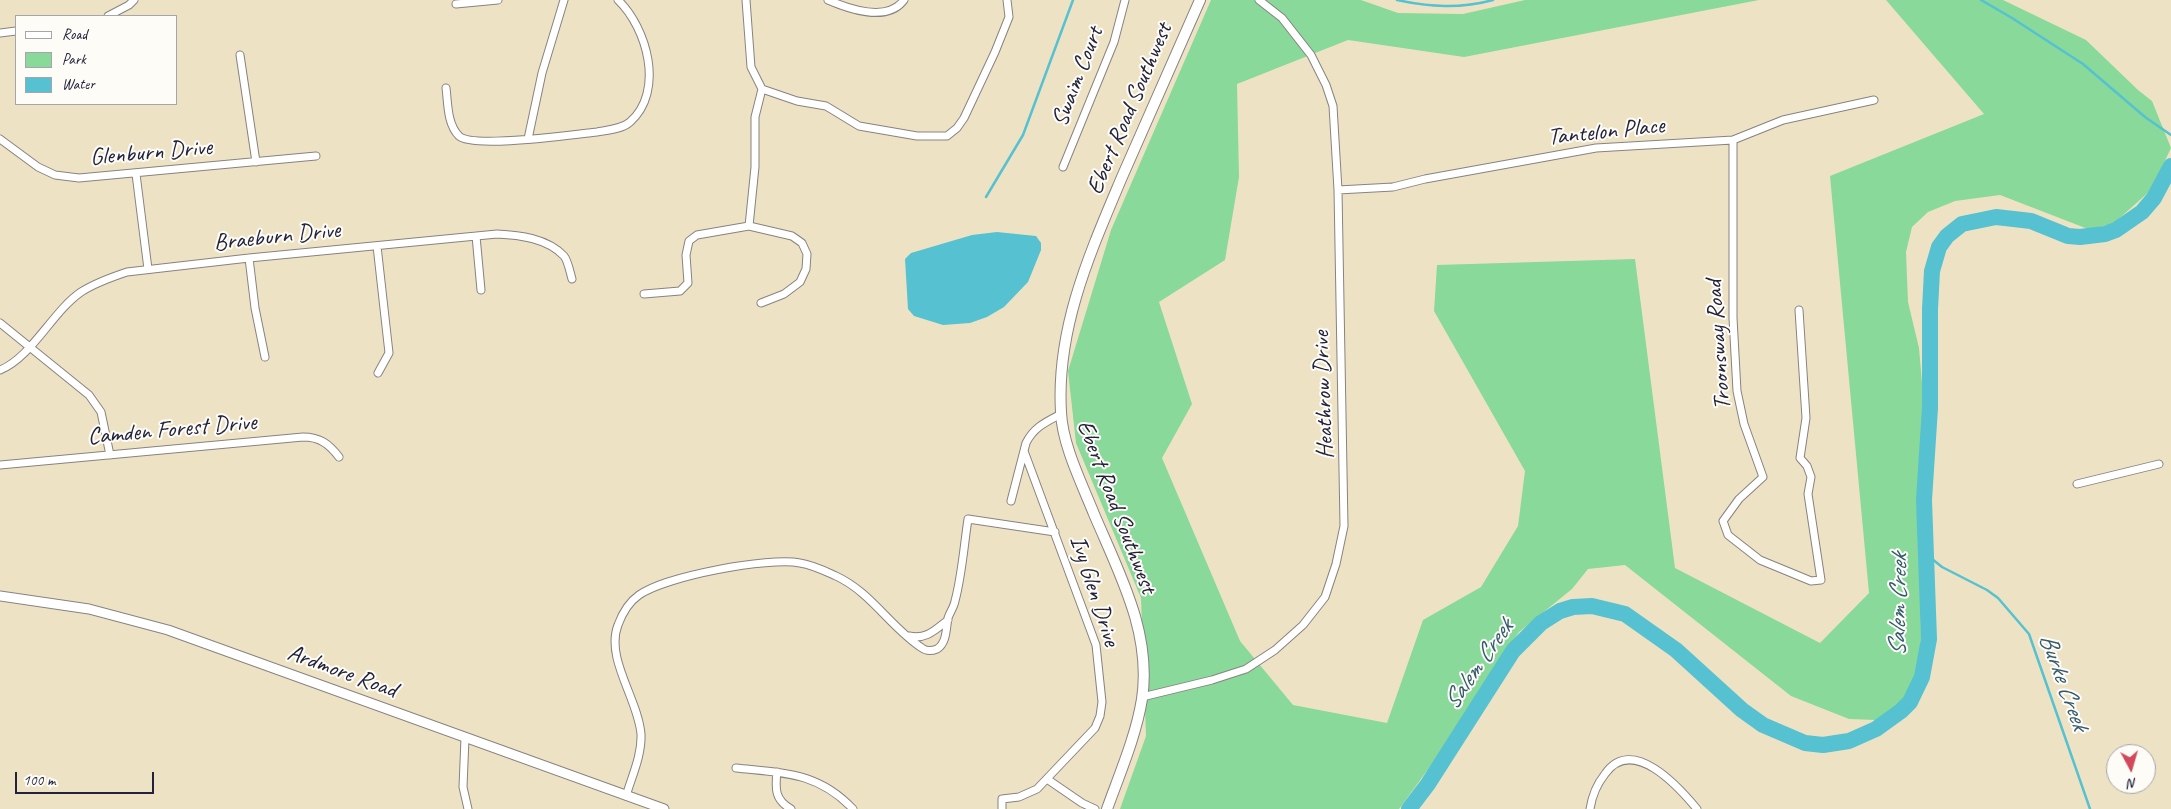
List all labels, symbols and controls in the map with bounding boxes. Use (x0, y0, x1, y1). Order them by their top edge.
legend (15, 15, 178, 105)
street label: Ebert Road Southwest (1081, 19, 1179, 199)
street label: Swaim Court (1046, 23, 1110, 131)
text: Road (62, 25, 87, 44)
text: Park (62, 50, 86, 69)
text: Water (62, 75, 95, 94)
street label: Tantelon Place (1546, 112, 1666, 152)
street label: Glenburn Drive (89, 133, 213, 173)
street label: Braeburn Drive (212, 216, 342, 258)
street label: Troonsway Road (1700, 279, 1738, 411)
street label: Heathrow Drive (1307, 330, 1341, 460)
street label: Camden Forest Drive (86, 408, 258, 452)
street label: Ebert Road Southwest (1070, 416, 1162, 598)
street label: Ivy Glen Drive (1063, 532, 1125, 650)
water label: Salem Creek (1883, 553, 1915, 657)
water label: Salem Creek (1437, 614, 1521, 716)
water label: Burke Creek (2032, 630, 2094, 734)
street label: Ardmore Road (283, 639, 401, 705)
north arrow (2106, 744, 2156, 794)
scale bar (18, 762, 156, 794)
text: 100 m (23, 771, 55, 790)
text: N (2127, 775, 2138, 792)

